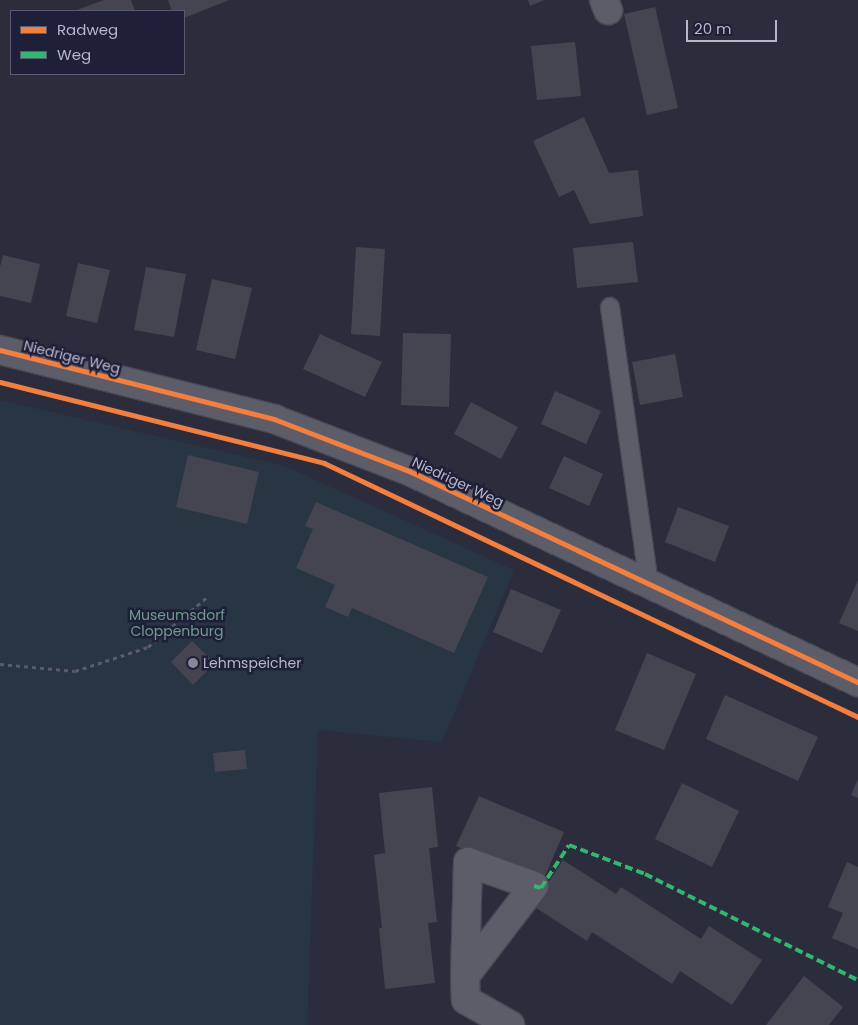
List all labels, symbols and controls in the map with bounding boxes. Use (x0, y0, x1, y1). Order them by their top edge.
legend (10, 10, 185, 75)
scale bar (688, 10, 779, 42)
text: 20 m (694, 18, 732, 39)
text: Radweg (57, 19, 118, 40)
text: Weg (57, 44, 91, 65)
street label: Niedriger Weg (22, 337, 122, 377)
street label: Niedriger Weg (410, 453, 506, 511)
park label: Museumsdorf Cloppenburg (129, 607, 225, 640)
place label: Lehmspeicher (203, 655, 301, 671)
marker: Lehmspeicher (187, 657, 199, 669)

